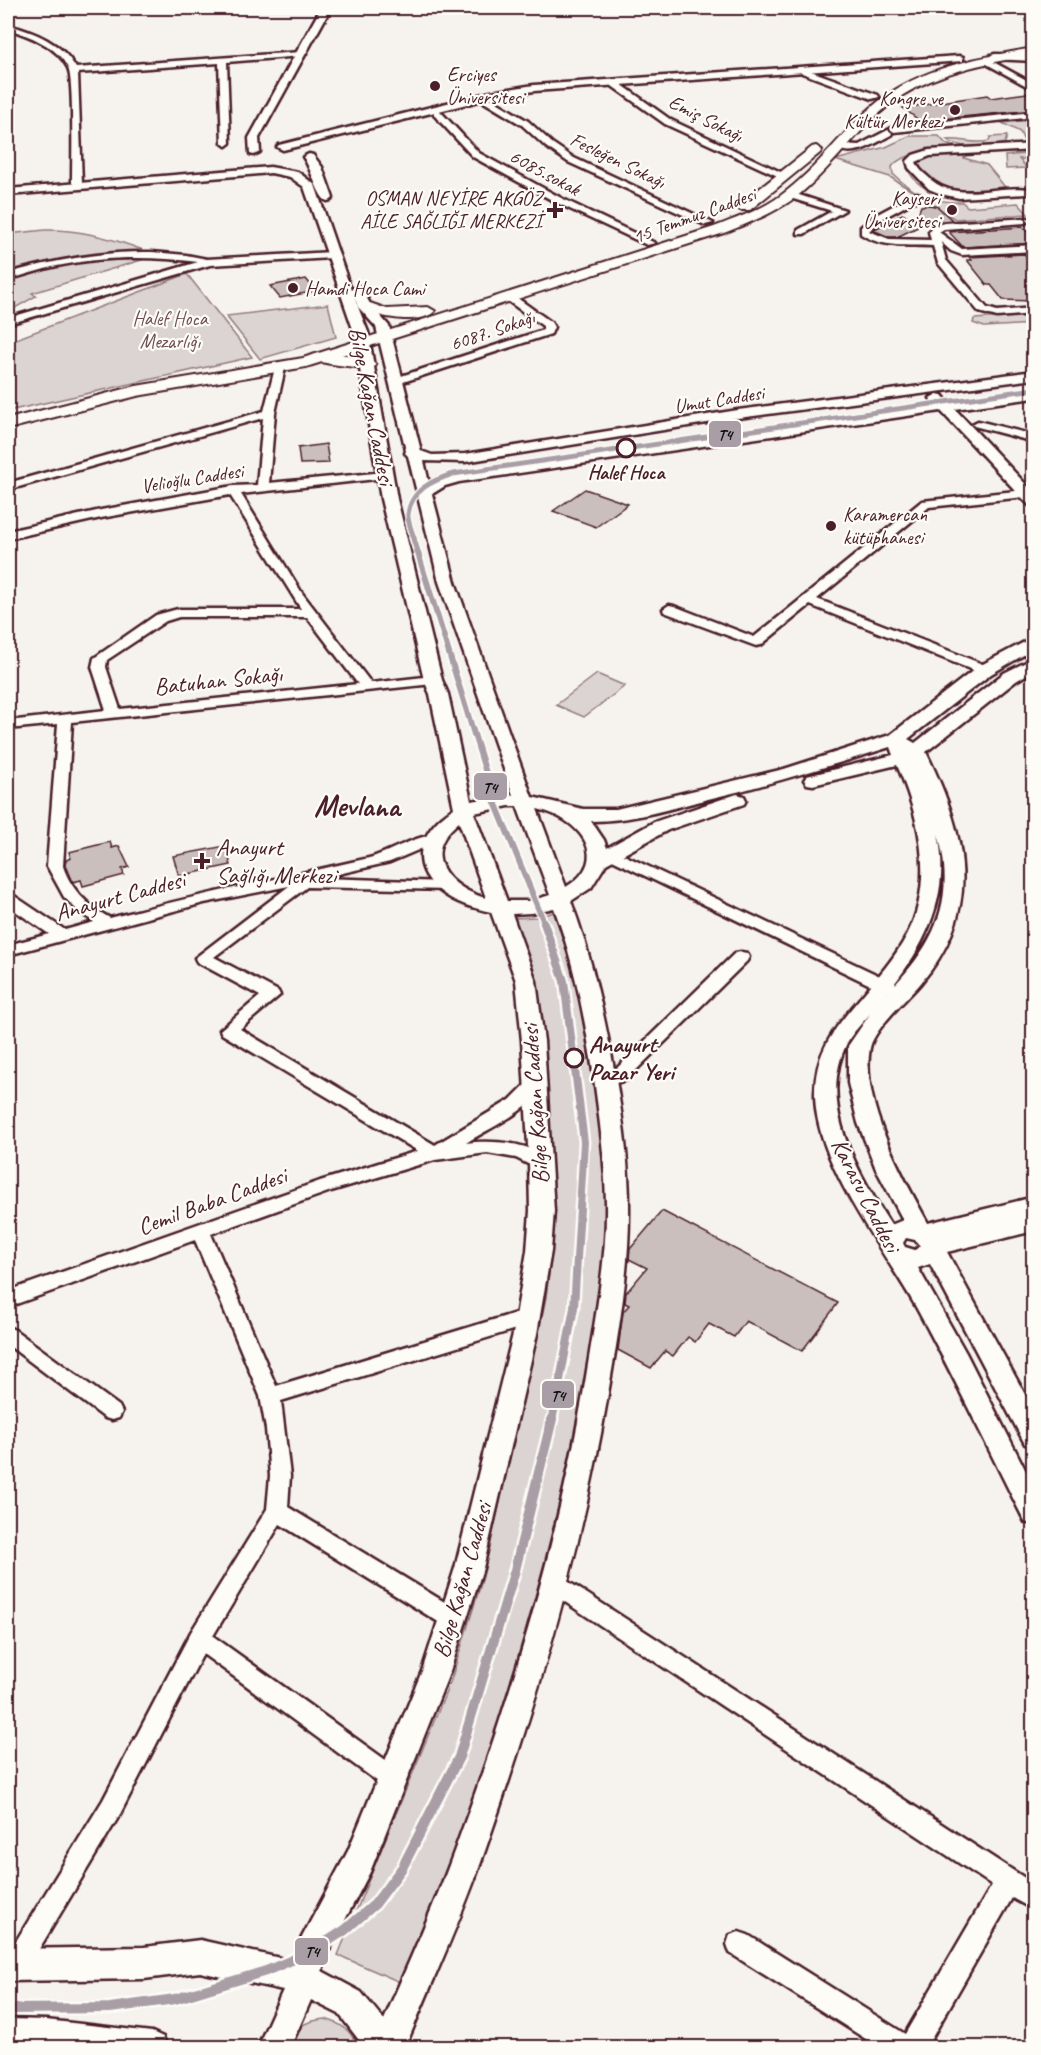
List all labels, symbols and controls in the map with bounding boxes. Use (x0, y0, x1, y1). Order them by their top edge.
place label: Erciyes Üniversitesi (447, 62, 526, 110)
marker: Erciyes Üniversitesi (428, 79, 442, 93)
place label: Kongre ve Kültür Merkezi (844, 86, 945, 134)
street label: Emiş Sokağı (664, 89, 748, 148)
marker: Kongre ve Kültür Merkezi (948, 103, 962, 117)
street label: Fesleğen Sokağı (566, 127, 670, 195)
street label: 6085.sokak (505, 143, 586, 202)
street label: 15 Temmuz Caddesi (629, 181, 761, 249)
place label: OSMAN NEYİRE AKGÖZ AİLE SAĞLIĞI MERKEZİ (360, 186, 547, 234)
place label: Kayseri Üniversitesi (863, 186, 942, 234)
marker: OSMAN NEYİRE AKGÖZ AİLE SAĞLIĞI MERKEZİ (546, 201, 564, 219)
marker: Kayseri Üniversitesi (945, 203, 959, 217)
place label: Hamdi Hoca Cami (305, 276, 427, 301)
marker: Hamdi Hoca Cami (286, 281, 300, 295)
street label: 6087. Sokağı (447, 304, 539, 357)
park label: Halef Hoca Mezarlığı (132, 306, 209, 354)
street label: Bilge Kağan Caddesi (342, 324, 402, 490)
street label: Umut Caddesi (672, 380, 768, 419)
line badge: T4 (708, 420, 742, 448)
text: T4 (718, 425, 734, 445)
marker: Halef Hoca (616, 438, 636, 458)
street label: Velioğlu Caddesi (139, 458, 247, 499)
place label: Halef Hoca (588, 460, 666, 485)
place label: Karamercan kütüphanesi (843, 502, 928, 550)
marker: Karamercan kütüphanesi (824, 519, 838, 533)
street label: Batuhan Sokağı (153, 658, 285, 702)
line badge: T4 (473, 772, 508, 801)
text: T4 (483, 778, 499, 798)
district label: Mevlana (314, 787, 402, 825)
place label: Anayurt Sağlığı Merkezi (216, 832, 340, 890)
marker: Anayurt Sağlığı Merkezi (193, 852, 211, 870)
street label: Anayurt Caddesi (52, 864, 191, 928)
street label: Bilge Kağan Caddesi (514, 1021, 556, 1185)
place label: Anayurt Pazar Yeri (589, 1029, 677, 1087)
marker: Anayurt Pazar Yeri (564, 1048, 584, 1068)
street label: Karasu Caddesi (825, 1133, 909, 1260)
street label: Cemil Baba Caddesi (133, 1159, 293, 1242)
line badge: T4 (541, 1380, 575, 1409)
text: T4 (551, 1386, 567, 1406)
street label: Bilge Kağan Caddesi (425, 1496, 499, 1661)
line badge: T4 (294, 1937, 329, 1966)
text: T4 (305, 1942, 321, 1962)

